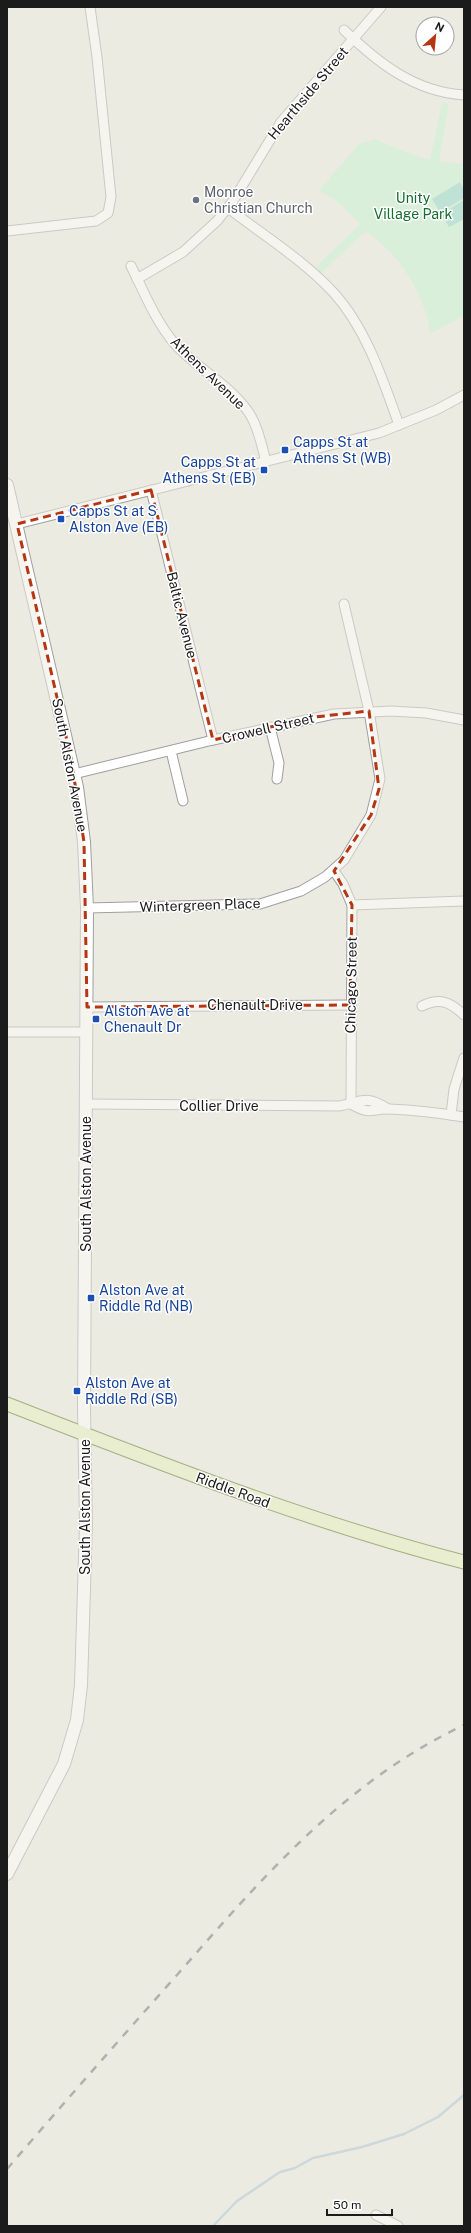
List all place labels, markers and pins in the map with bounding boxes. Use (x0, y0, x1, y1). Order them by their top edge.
place label: Monroe Christian Church (204, 184, 313, 216)
marker: Monroe Christian Church (191, 195, 201, 205)
place label: Capps St at Athens St (WB) (293, 434, 391, 466)
marker: Capps St at Athens St (WB) (280, 445, 290, 455)
place label: Capps St at Athens St (EB) (162, 454, 256, 486)
marker: Capps St at Athens St (EB) (259, 465, 269, 475)
place label: Capps St at S Alston Ave (EB) (69, 503, 168, 535)
marker: Capps St at S Alston Ave (EB) (56, 514, 66, 524)
place label: Alston Ave at Chenault Dr (104, 1003, 190, 1035)
marker: Alston Ave at Chenault Dr (91, 1014, 101, 1024)
place label: Alston Ave at Riddle Rd (NB) (99, 1282, 193, 1314)
marker: Alston Ave at Riddle Rd (NB) (86, 1293, 96, 1303)
place label: Alston Ave at Riddle Rd (SB) (85, 1375, 178, 1407)
marker: Alston Ave at Riddle Rd (SB) (72, 1386, 82, 1396)

